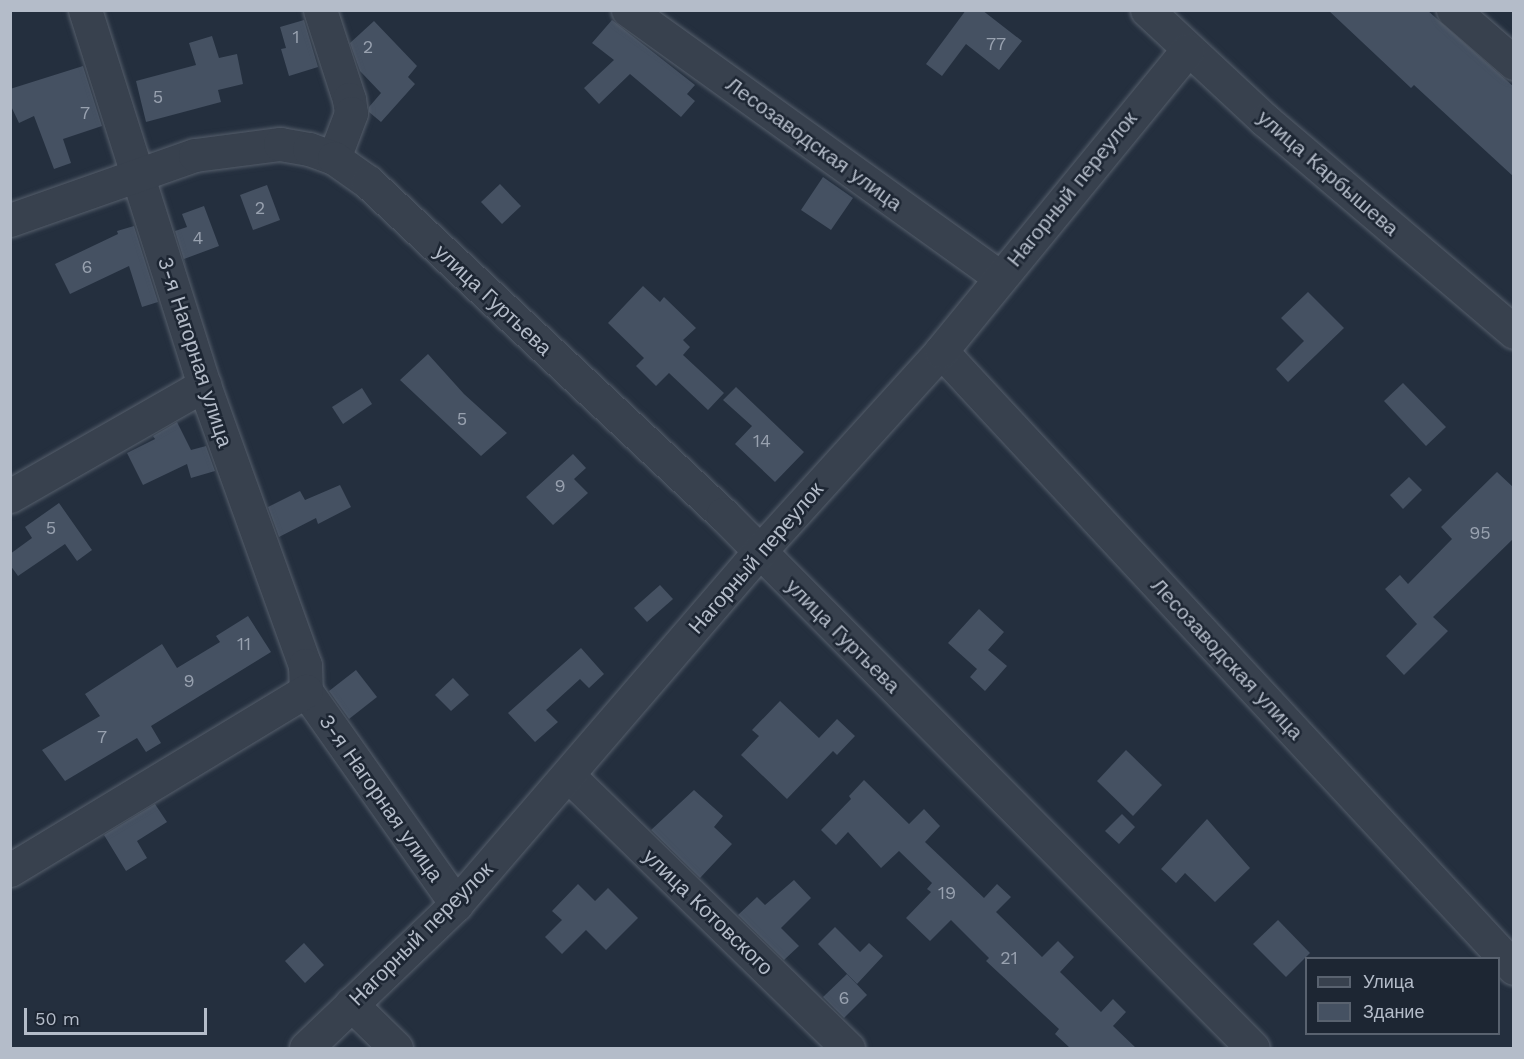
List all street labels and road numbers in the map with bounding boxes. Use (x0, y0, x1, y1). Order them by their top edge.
street label: Лесозаводская улица (721, 72, 907, 216)
street label: улица Карбышева (1252, 105, 1404, 241)
street label: Нагорный переулок (1002, 106, 1142, 272)
street label: улица Гуртьева (429, 239, 557, 361)
street label: 3-я Нагорная улица (152, 254, 238, 450)
street label: Нагорный переулок (683, 477, 829, 639)
street label: Лесозаводская улица (1146, 573, 1308, 745)
street label: улица Гуртьева (781, 574, 905, 698)
street label: 3-я Нагорная улица (314, 710, 448, 886)
street label: улица Котовского (638, 844, 778, 980)
street label: Нагорный переулок (344, 857, 498, 1011)

